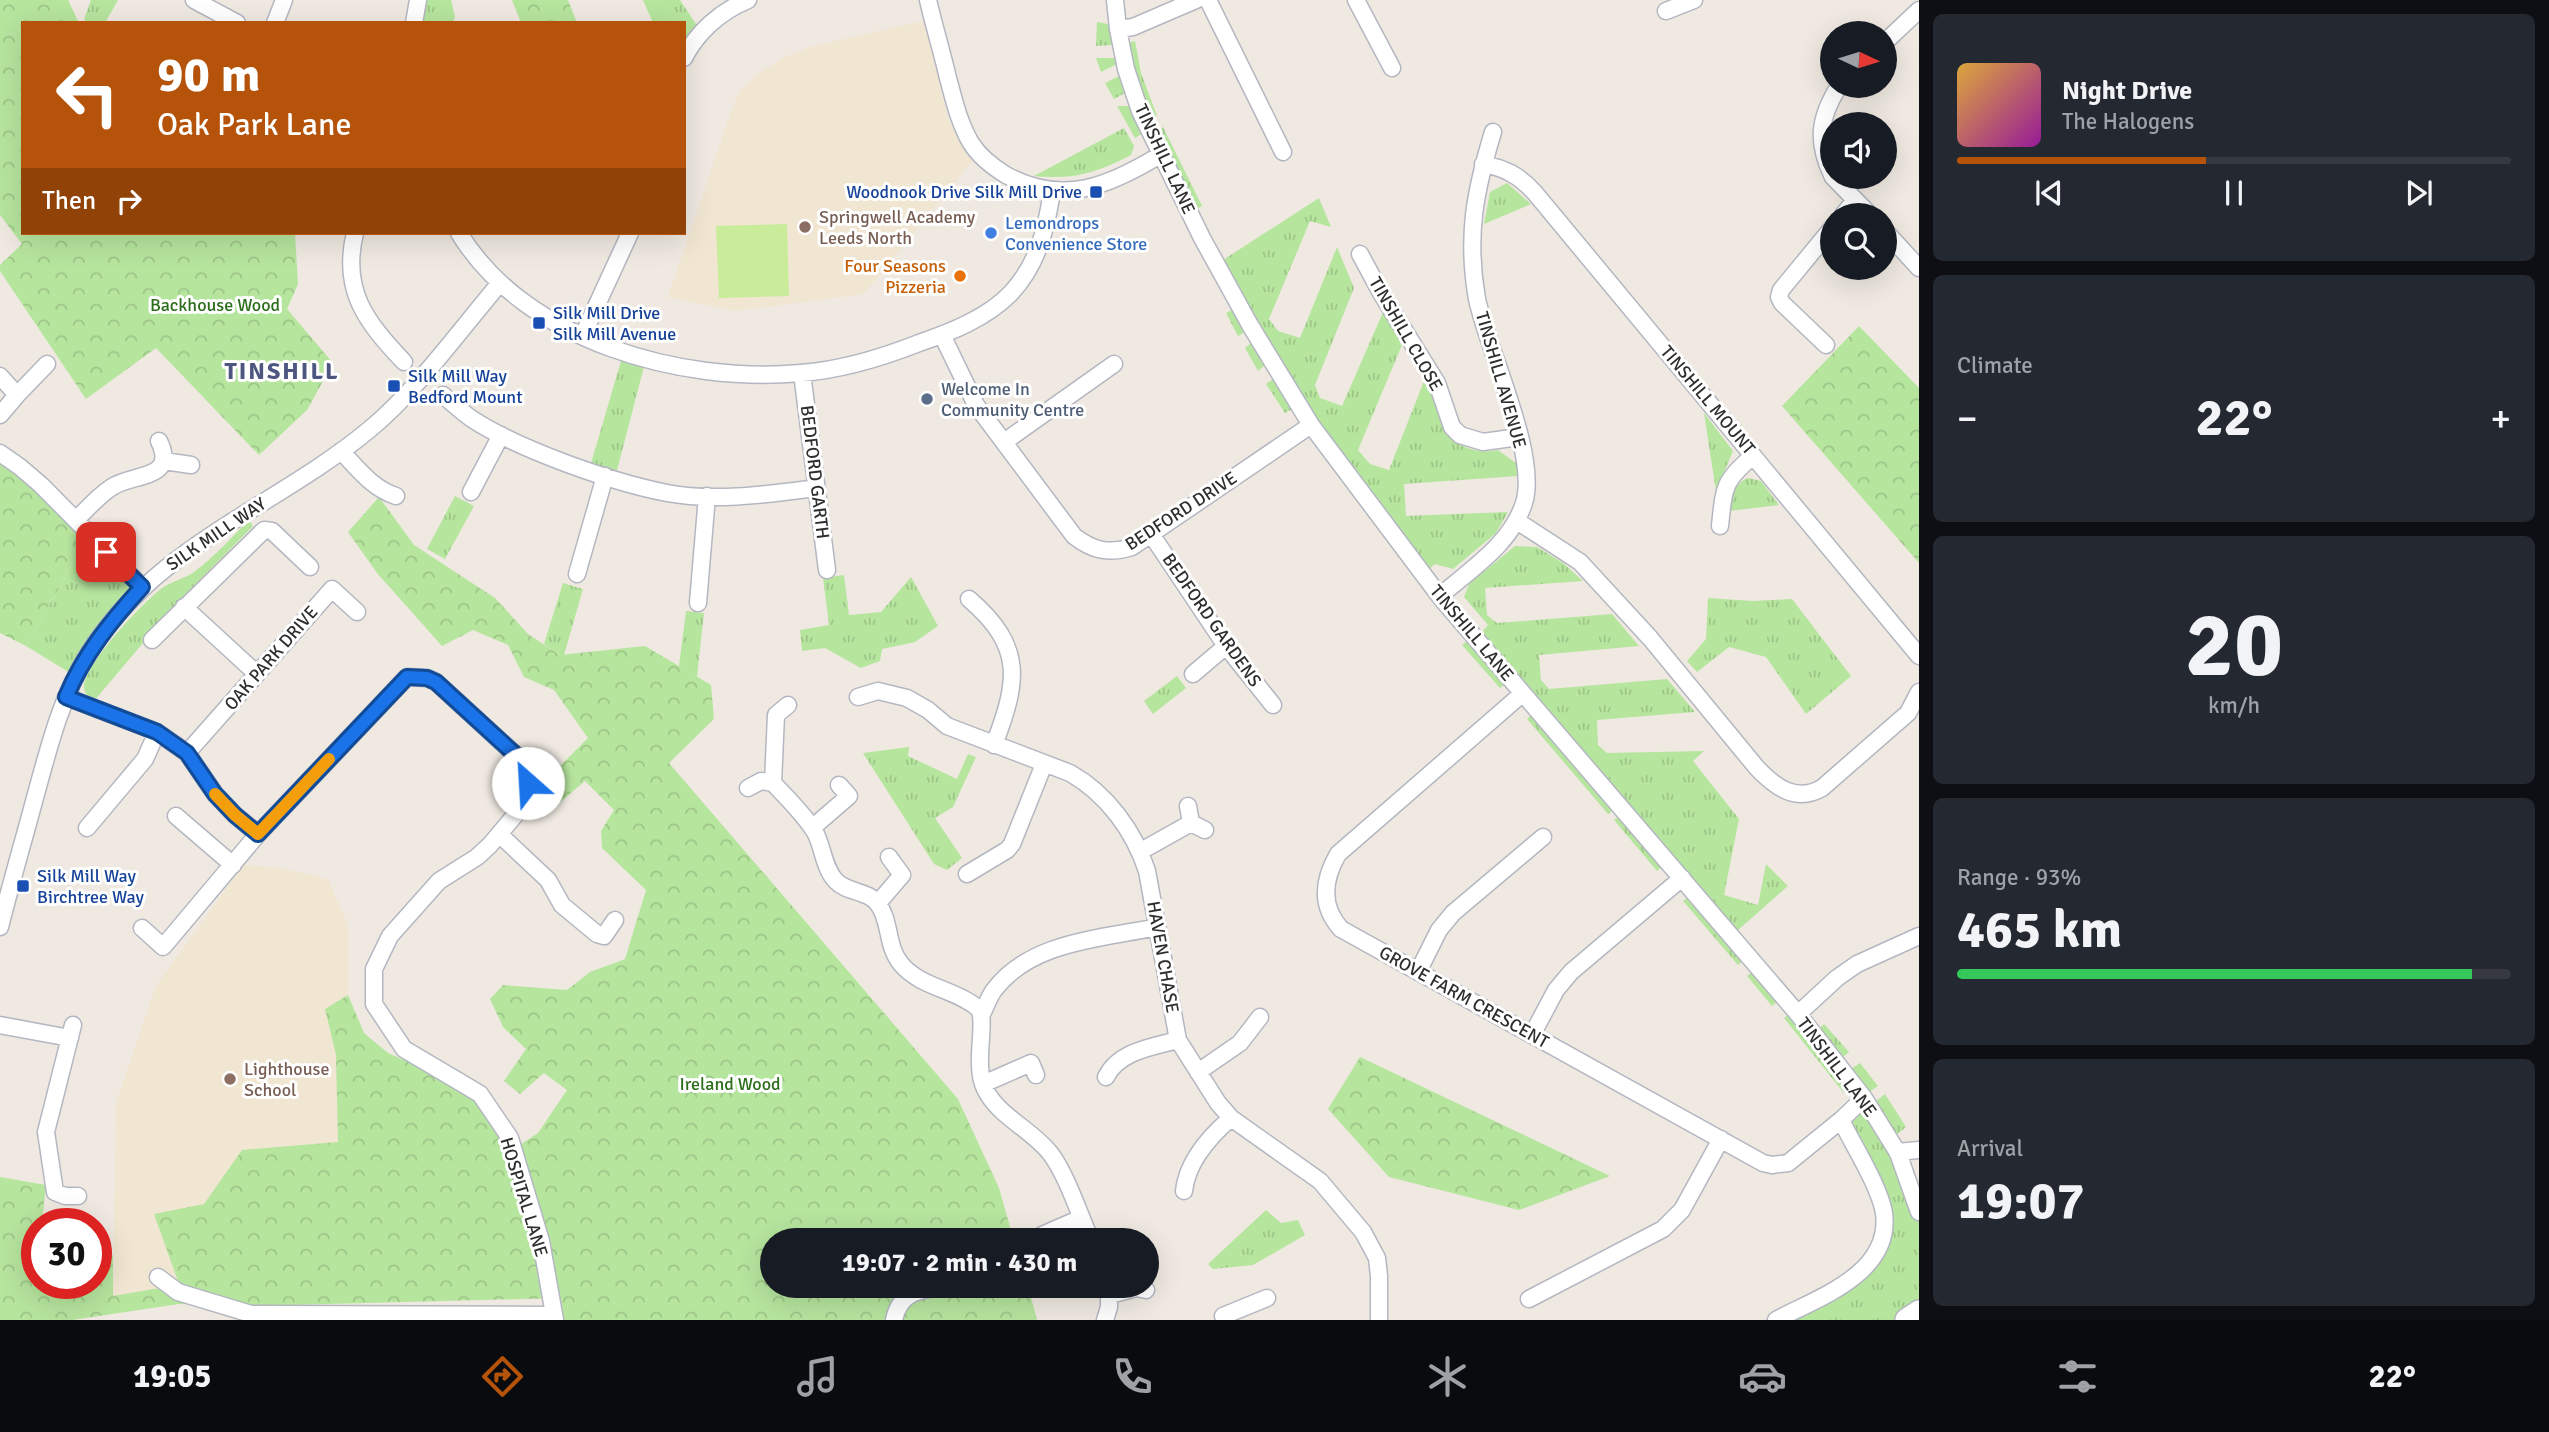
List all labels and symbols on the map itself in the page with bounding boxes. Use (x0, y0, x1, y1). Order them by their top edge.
north arrow (1820, 21, 1897, 98)
street label: TINSHILL LANE (1130, 101, 1200, 217)
place label: Woodnook Drive Silk Mill Drive (846, 181, 1082, 203)
marker: Woodnook Drive Silk Mill Drive (1088, 184, 1104, 200)
place label: Springwell Academy Leeds North (819, 206, 976, 249)
place label: Lemondrops Convenience Store (1005, 212, 1147, 255)
marker: Springwell Academy Leeds North (797, 219, 813, 235)
marker: Lemondrops Convenience Store (983, 225, 999, 241)
place label: Four Seasons Pizzeria (844, 255, 946, 298)
marker: Four Seasons Pizzeria (952, 268, 968, 284)
street label: TINSHILL CLOSE (1364, 273, 1448, 395)
park label: Backhouse Wood (150, 294, 280, 316)
place label: Silk Mill Drive Silk Mill Avenue (553, 302, 676, 345)
street label: TINSHILL AVENUE (1471, 309, 1531, 451)
marker: Silk Mill Drive Silk Mill Avenue (531, 315, 547, 331)
street label: TINSHILL MOUNT (1656, 341, 1760, 459)
district label: TINSHILL (225, 356, 339, 386)
place label: Silk Mill Way Bedford Mount (408, 365, 522, 408)
marker: Silk Mill Way Bedford Mount (386, 378, 402, 394)
place label: Welcome In Community Centre (941, 378, 1084, 421)
marker: Welcome In Community Centre (919, 391, 935, 407)
street label: BEDFORD GARTH (796, 404, 834, 540)
street label: BEDFORD DRIVE (1121, 467, 1241, 555)
street label: SILK MILL WAY (162, 493, 270, 575)
pin (76, 522, 136, 582)
street label: BEDFORD GARDENS (1158, 549, 1266, 691)
street label: TINSHILL LANE (1425, 580, 1519, 686)
street label: OAK PARK DRIVE (220, 601, 322, 715)
position arrow (491, 746, 565, 820)
place label: Silk Mill Way Birchtree Way (37, 865, 144, 908)
marker: Silk Mill Way Birchtree Way (15, 878, 31, 894)
street label: HAVEN CHASE (1142, 899, 1184, 1015)
street label: GROVE FARM CRESCENT (1375, 941, 1553, 1053)
street label: TINSHILL LANE (1792, 1013, 1882, 1121)
place label: Lighthouse School (244, 1058, 329, 1101)
marker: Lighthouse School (222, 1071, 238, 1087)
park label: Ireland Wood (679, 1073, 781, 1095)
street label: HOSPITAL LANE (495, 1134, 553, 1260)
speed limit sign: 30 (21, 1208, 112, 1299)

